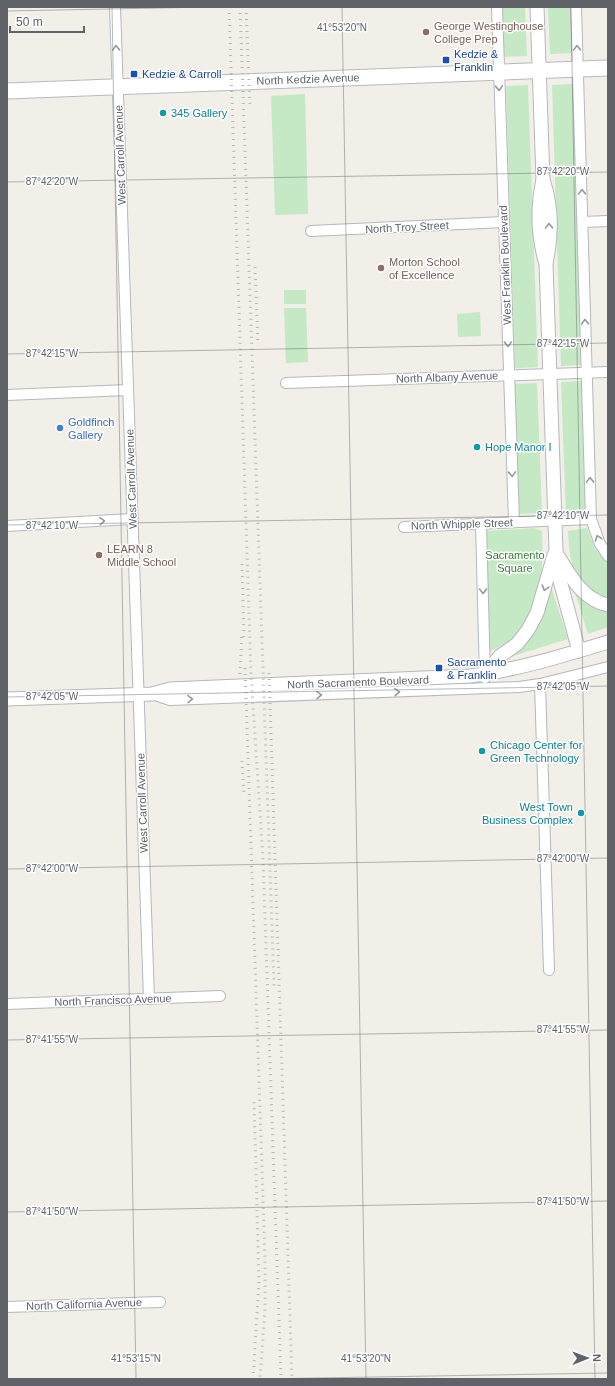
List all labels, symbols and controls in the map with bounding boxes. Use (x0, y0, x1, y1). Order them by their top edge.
scale bar (10, 8, 84, 34)
text: 50 m (16, 15, 43, 29)
place label: George Westinghouse College Prep (434, 20, 543, 45)
text: 41°53'20"N (317, 22, 367, 33)
marker: George Westinghouse College Prep (421, 27, 431, 37)
one-way arrow (112, 45, 120, 51)
one-way arrow (573, 45, 582, 51)
place label: Kedzie & Franklin (454, 48, 499, 73)
marker: Kedzie & Franklin (441, 55, 451, 65)
place label: Kedzie & Carroll (142, 68, 221, 80)
marker: Kedzie & Carroll (129, 69, 139, 79)
street label: North Kedzie Avenue (256, 71, 360, 87)
one-way arrow (495, 85, 504, 91)
street label: West Carroll Avenue (112, 105, 128, 205)
place label: 345 Gallery (171, 107, 228, 119)
marker: 345 Gallery (158, 108, 168, 118)
text: 87°42'20"W (537, 166, 590, 177)
text: 87°42'20"W (26, 176, 79, 187)
one-way arrow (577, 189, 586, 195)
street label: West Franklin Boulevard (497, 205, 513, 325)
street label: North Troy Street (365, 219, 449, 235)
one-way arrow (545, 223, 554, 229)
place label: Morton School of Excellence (389, 256, 460, 281)
marker: Morton School of Excellence (376, 263, 386, 273)
one-way arrow (581, 319, 590, 325)
text: 87°42'15"W (537, 338, 590, 349)
one-way arrow (504, 341, 512, 347)
text: 87°42'15"W (26, 348, 79, 359)
street label: North Albany Avenue (396, 369, 498, 385)
place label: Goldfinch Gallery (68, 416, 114, 441)
marker: Goldfinch Gallery (55, 423, 65, 433)
street label: West Carroll Avenue (123, 429, 139, 529)
place label: Hope Manor I (485, 441, 552, 453)
marker: Hope Manor I (472, 442, 482, 452)
one-way arrow (508, 471, 516, 477)
one-way arrow (586, 477, 594, 483)
text: 87°42'10"W (537, 510, 590, 521)
one-way arrow (99, 516, 105, 525)
street label: North Whipple Street (411, 516, 513, 532)
text: 87°42'10"W (26, 520, 79, 531)
one-way arrow (595, 535, 603, 542)
place label: LEARN 8 Middle School (107, 543, 176, 568)
park label: Sacramento Square (485, 549, 545, 574)
marker: LEARN 8 Middle School (94, 550, 104, 560)
one-way arrow (541, 585, 550, 592)
one-way arrow (478, 588, 487, 594)
place label: Sacramento & Franklin (447, 656, 506, 681)
marker: Sacramento & Franklin (434, 663, 444, 673)
street label: North Sacramento Boulevard (287, 674, 429, 690)
text: 87°42'05"W (537, 681, 590, 692)
one-way arrow (394, 688, 400, 696)
text: 87°42'05"W (26, 691, 79, 702)
one-way arrow (316, 691, 322, 699)
one-way arrow (187, 695, 193, 704)
place label: Chicago Center for Green Technology (490, 739, 583, 764)
marker: Chicago Center for Green Technology (477, 746, 487, 756)
street label: West Carroll Avenue (134, 753, 150, 853)
place label: West Town Business Complex (482, 801, 574, 826)
marker: West Town Business Complex (576, 808, 586, 818)
text: 87°42'00"W (537, 853, 590, 864)
text: 87°42'00"W (26, 863, 79, 874)
street label: North Francisco Avenue (54, 992, 172, 1008)
text: 87°41'55"W (537, 1024, 590, 1035)
text: 87°41'55"W (26, 1034, 79, 1045)
text: 87°41'50"W (537, 1196, 590, 1207)
text: 87°41'50"W (26, 1206, 79, 1217)
street label: North California Avenue (26, 1296, 142, 1312)
north arrow (567, 1338, 607, 1378)
text: 41°53'15"N (111, 1353, 161, 1364)
text: 41°53'20"N (341, 1353, 391, 1364)
text: N (591, 1354, 603, 1362)

